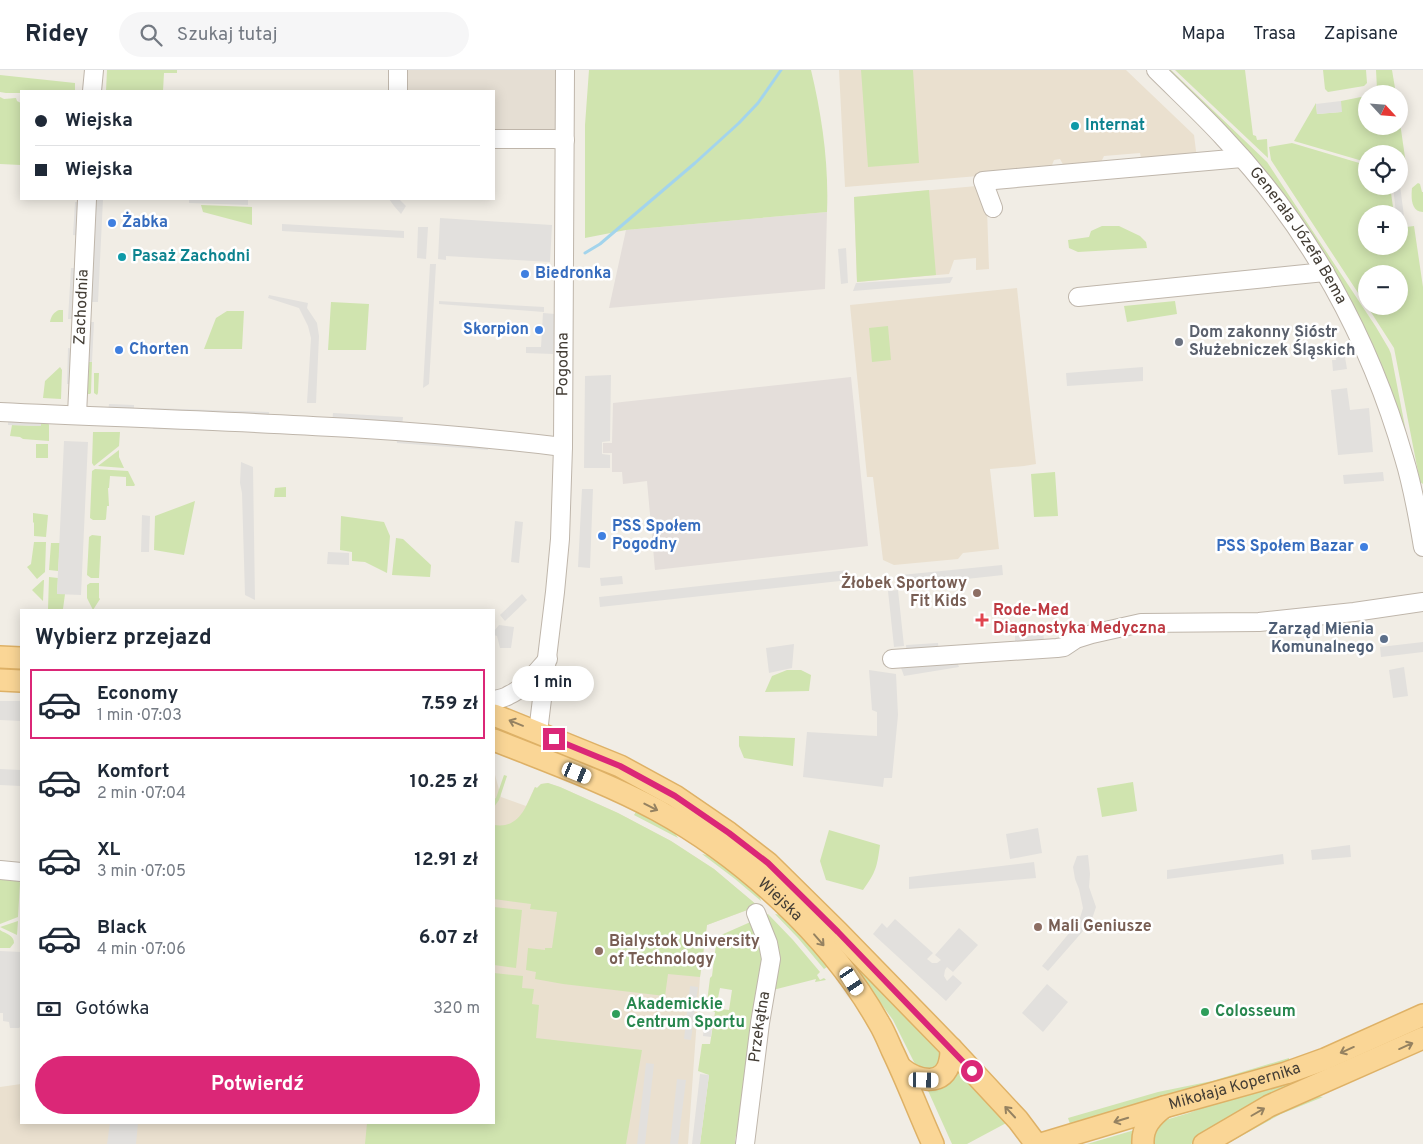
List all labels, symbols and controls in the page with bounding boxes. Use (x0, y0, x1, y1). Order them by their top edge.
search box (119, 12, 469, 57)
text: Ridey (25, 20, 89, 50)
icon: search (137, 21, 165, 49)
text: Szukaj tutaj (177, 23, 278, 47)
text: Mapa (1182, 23, 1225, 46)
text: Trasa (1253, 23, 1296, 46)
text: Zapisane (1324, 23, 1398, 46)
north arrow (1358, 85, 1408, 135)
map controls (1358, 85, 1408, 315)
text: Wiejska (65, 109, 133, 133)
place label: Internat (1085, 116, 1145, 136)
marker: Internat (1069, 120, 1081, 132)
button: locate (1358, 145, 1408, 195)
text: Wiejska (65, 158, 133, 182)
street label: Generała Józefa Bema (1244, 163, 1351, 308)
button: + (1358, 205, 1408, 255)
place label: Żabka (122, 211, 168, 233)
marker: Żabka (106, 217, 118, 229)
place label: Pasaż Zachodni (132, 247, 250, 267)
marker: Pasaż Zachodni (116, 251, 128, 263)
place label: Biedronka (535, 264, 611, 284)
button: − (1358, 265, 1408, 315)
marker: Biedronka (519, 268, 531, 280)
street label: Zachodnia (70, 269, 94, 346)
place label: Skorpion (463, 320, 529, 340)
place label: Dom zakonny Sióstr Służebniczek Śląskich (1189, 323, 1355, 361)
marker: Skorpion (533, 324, 545, 336)
street label: Pogodna (553, 332, 574, 396)
marker: Dom zakonny Sióstr Służebniczek Śląskich (1173, 336, 1185, 348)
place label: Chorten (129, 340, 189, 360)
marker: Chorten (113, 344, 125, 356)
place label: PSS Społem Pogodny (612, 517, 701, 555)
marker: PSS Społem Pogodny (596, 530, 608, 542)
place label: PSS Społem Bazar (1216, 537, 1354, 557)
marker: PSS Społem Bazar (1358, 541, 1370, 553)
place label: Żłobek Sportowy Fit Kids (841, 572, 967, 612)
marker: Żłobek Sportowy Fit Kids (971, 587, 983, 599)
place label: Rode-Med Diagnostyka Medyczna (993, 601, 1166, 639)
marker: Rode-Med Diagnostyka Medyczna (975, 613, 989, 627)
place label: Zarząd Mienia Komunalnego (1268, 620, 1374, 658)
text: Wybierz przejazd (35, 625, 212, 652)
marker: Zarząd Mienia Komunalnego (1378, 633, 1390, 645)
callout: 1 min (513, 666, 595, 702)
text: 1 min (534, 673, 572, 693)
icon: car (37, 682, 82, 727)
text: Economy (97, 682, 178, 706)
text: 7.59 zł (422, 692, 478, 716)
text: 1 min · 07:03 (97, 706, 182, 726)
one-way arrow (509, 718, 524, 727)
route end (543, 728, 565, 750)
icon: car (37, 760, 82, 805)
text: Komfort (97, 760, 169, 784)
car (560, 760, 593, 786)
text: 10.25 zł (409, 770, 478, 794)
text: 2 min · 07:04 (97, 784, 186, 804)
one-way arrow (643, 803, 658, 812)
icon: car (37, 838, 82, 883)
text: XL (97, 838, 120, 862)
text: 12.91 zł (414, 848, 478, 872)
text: 3 min · 07:05 (97, 862, 186, 882)
street label: Wiejska (753, 874, 806, 926)
icon: car (37, 916, 82, 961)
text: Black (97, 916, 147, 940)
place label: Mali Geniusze (1048, 917, 1152, 937)
marker: Mali Geniusze (1032, 921, 1044, 933)
text: 6.07 zł (419, 926, 478, 950)
place label: Bialystok University of Technology (609, 932, 760, 970)
one-way arrow (813, 934, 824, 947)
text: 4 min · 07:06 (97, 940, 186, 960)
marker: Bialystok University of Technology (593, 945, 605, 957)
car (837, 964, 866, 998)
street label: Przekątna (745, 990, 775, 1064)
icon: cash (35, 995, 63, 1023)
place label: Akademickie Centrum Sportu (626, 995, 745, 1033)
text: Gotówka (75, 997, 149, 1021)
text: 320 m (433, 999, 480, 1019)
place label: Colosseum (1215, 1002, 1296, 1022)
marker: Colosseum (1199, 1006, 1211, 1018)
marker: Akademickie Centrum Sportu (610, 1008, 622, 1020)
one-way arrow (1398, 1040, 1413, 1050)
one-way arrow (1340, 1045, 1355, 1055)
button: Potwierdź (35, 1056, 480, 1114)
street label: Mikołaja Kopernika (1167, 1059, 1304, 1115)
route start (961, 1060, 983, 1082)
car (908, 1072, 939, 1088)
one-way arrow (1004, 1105, 1016, 1118)
one-way arrow (1250, 1107, 1265, 1117)
one-way arrow (1114, 1115, 1130, 1125)

